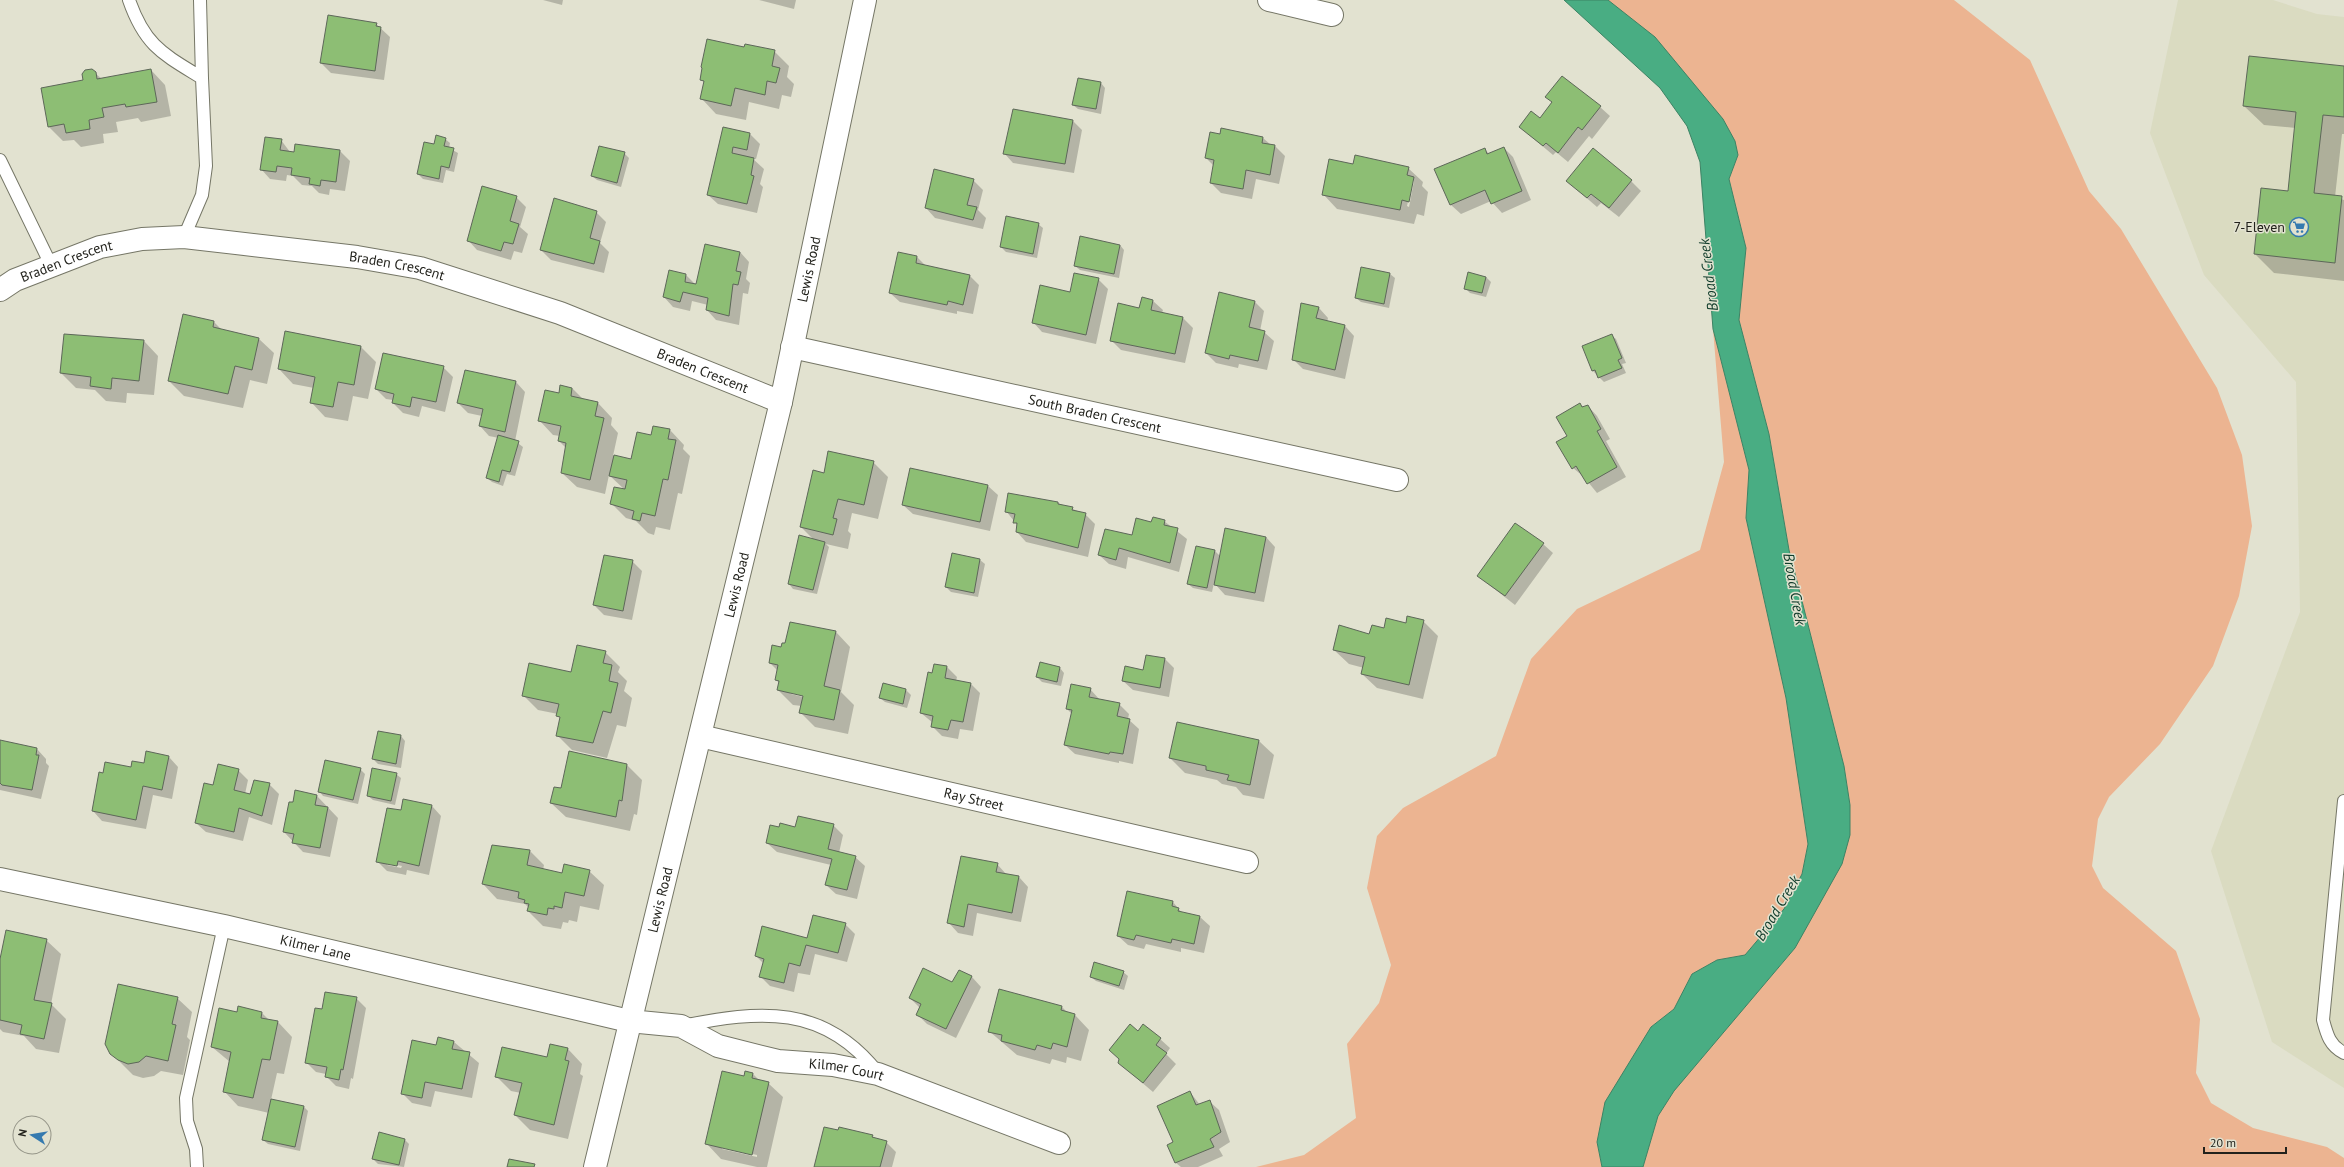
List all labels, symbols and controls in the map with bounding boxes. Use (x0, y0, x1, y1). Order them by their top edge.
supermarket icon: 7-Eleven (2288, 216, 2310, 238)
place label: 7-Eleven (2233, 218, 2285, 236)
street label: Lewis Road (793, 235, 824, 304)
street label: Braden Crescent (18, 236, 114, 286)
water label: Broad Creek (1694, 236, 1722, 312)
street label: Braden Crescent (348, 247, 447, 284)
street label: Braden Crescent (654, 344, 751, 397)
street label: South Braden Crescent (1027, 390, 1163, 437)
street label: Lewis Road (720, 550, 753, 620)
water label: Broad Creek (1779, 551, 1811, 628)
street label: Ray Street (942, 783, 1006, 815)
street label: Lewis Road (643, 865, 677, 934)
water label: Broad Creek (1750, 871, 1805, 944)
street label: Kilmer Lane (278, 930, 353, 964)
street label: Kilmer Court (808, 1054, 887, 1085)
north arrow (12, 1115, 52, 1155)
text: N (15, 1128, 30, 1138)
scale bar (2204, 1129, 2286, 1155)
text: 20 m (2210, 1135, 2236, 1150)

